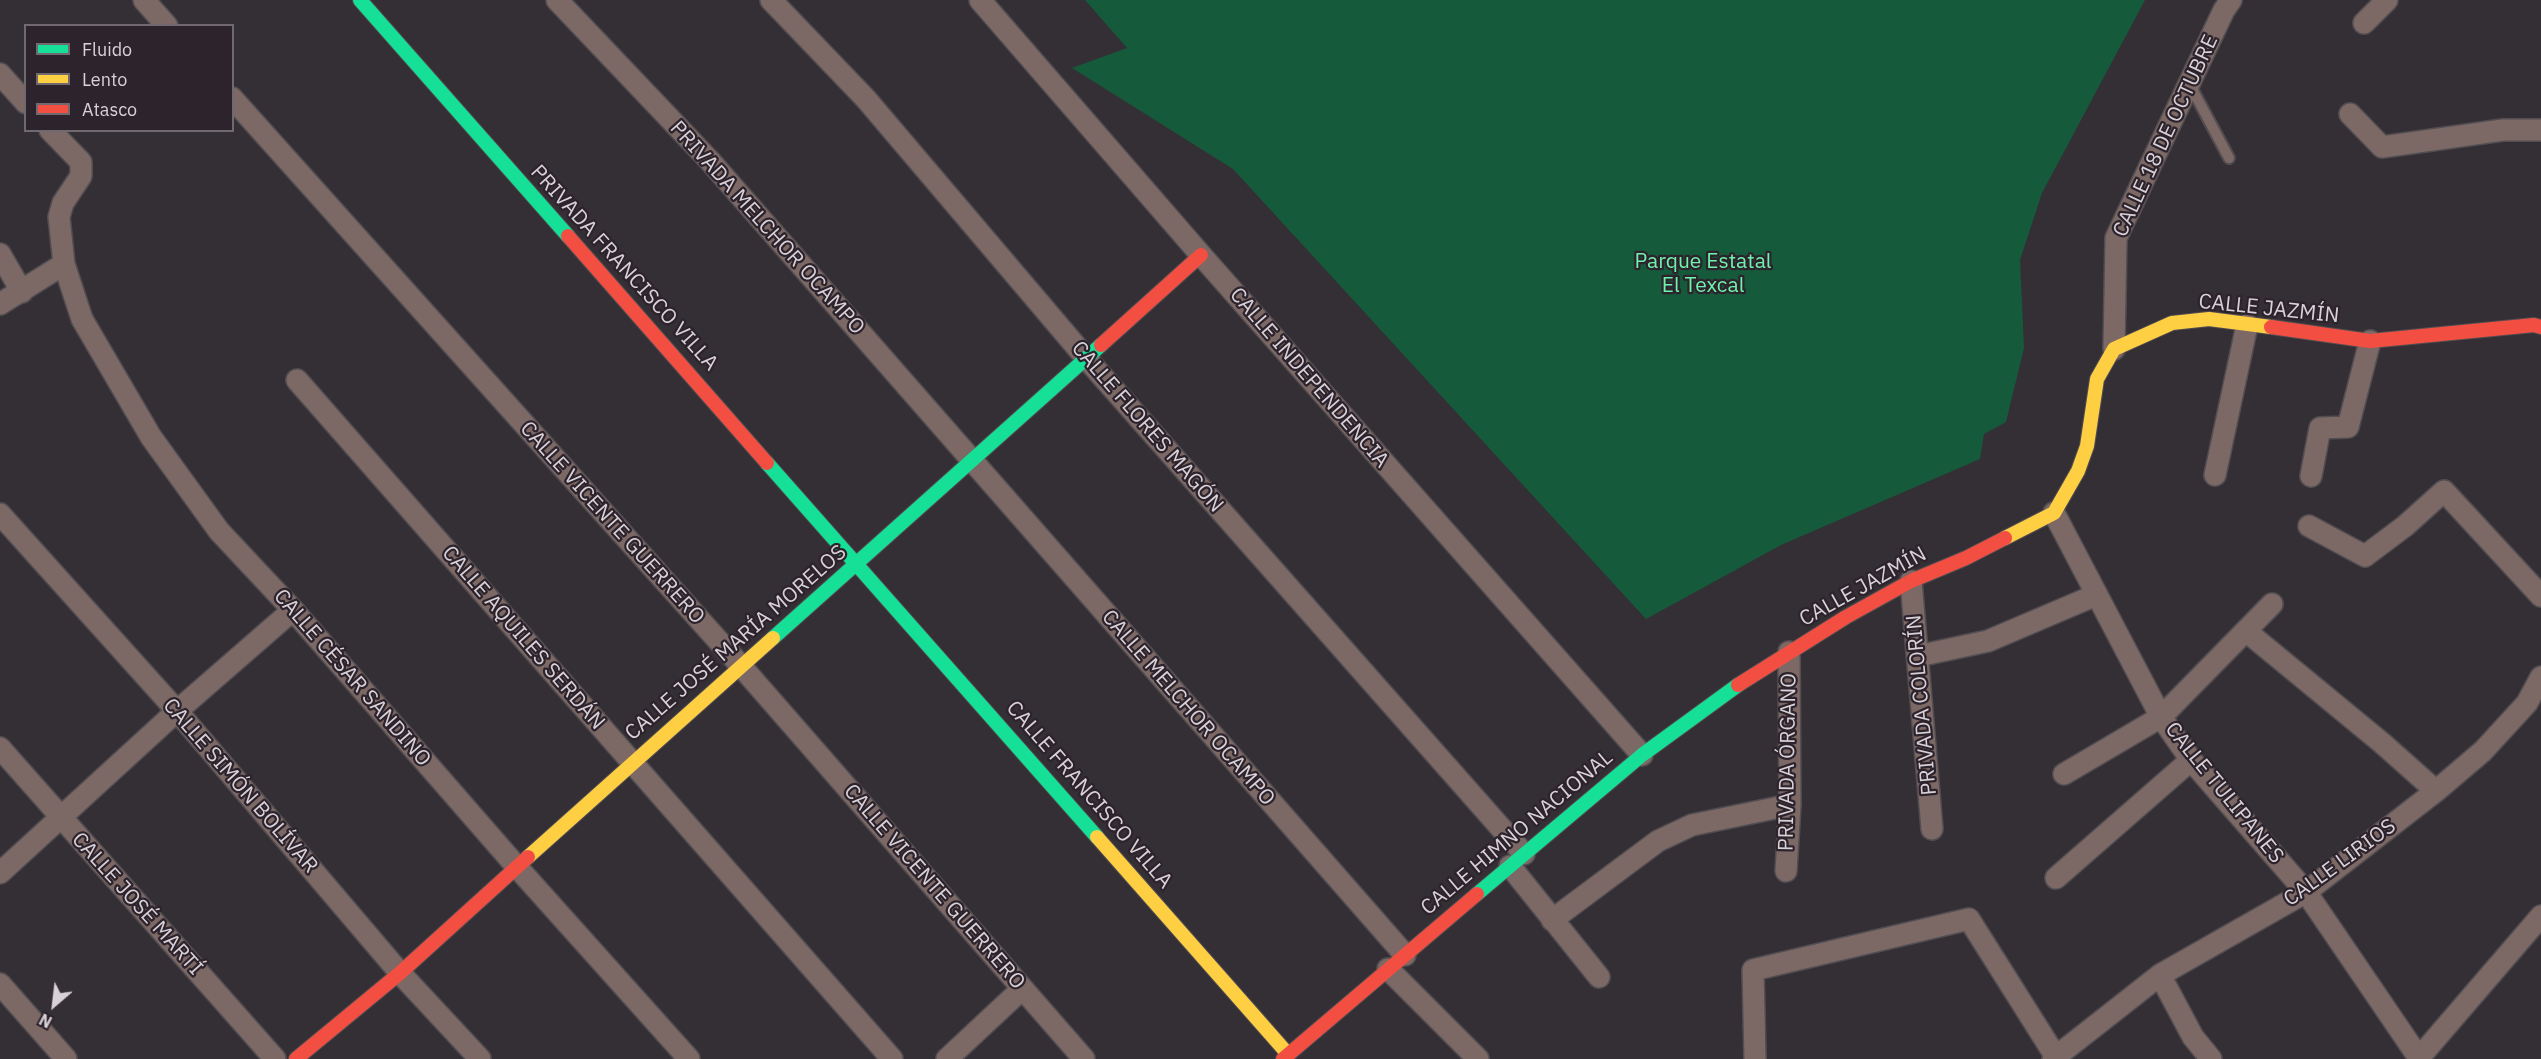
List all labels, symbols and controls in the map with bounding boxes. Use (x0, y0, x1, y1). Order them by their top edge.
legend (24, 24, 234, 132)
street label: CALLE 18 DE OCTUBRE (2108, 31, 2224, 241)
text: Fluido (82, 38, 132, 61)
text: Lento (82, 68, 127, 91)
text: Atasco (82, 98, 137, 121)
street label: PRIVADA MELCHOR OCAMPO (664, 116, 870, 340)
street label: PRIVADA FRANCISCO VILLA (525, 160, 723, 376)
park label: Parque Estatal El Texcal (1634, 249, 1772, 299)
street label: CALLE INDEPENDENCIA (1224, 283, 1394, 473)
street label: CALLE JAZMÍN (2197, 289, 2341, 329)
street label: CALLE FLORES MAGÓN (1066, 336, 1228, 518)
street label: CALLE VICENTE GUERRERO (514, 417, 710, 629)
street label: CALLE JOSÉ MARÍA MORELOS (620, 540, 852, 746)
street label: CALLE AQUILES SERDÁN (436, 541, 610, 735)
street label: CALLE JAZMÍN (1795, 542, 1931, 632)
street label: CALLE CÉSAR SANDINO (268, 584, 436, 772)
street label: CALLE MELCHOR OCAMPO (1096, 605, 1280, 811)
street label: PRIVADA COLORÍN (1902, 614, 1942, 796)
street label: PRIVADA ÓRGANO (1774, 673, 1802, 851)
street label: CALLE SIMÓN BOLÍVAR (157, 693, 323, 879)
street label: CALLE FRANCISCO VILLA (1001, 696, 1177, 894)
street label: CALLE TULIPANES (2159, 717, 2289, 869)
street label: CALLE HIMNO NACIONAL (1416, 745, 1618, 921)
street label: CALLE VICENTE GUERRERO (838, 779, 1030, 995)
street label: CALLE LIRIOS (2279, 814, 2401, 912)
street label: CALLE JOSÉ MARTÍ (66, 827, 208, 981)
north arrow (24, 975, 84, 1035)
text: N (36, 1009, 55, 1032)

